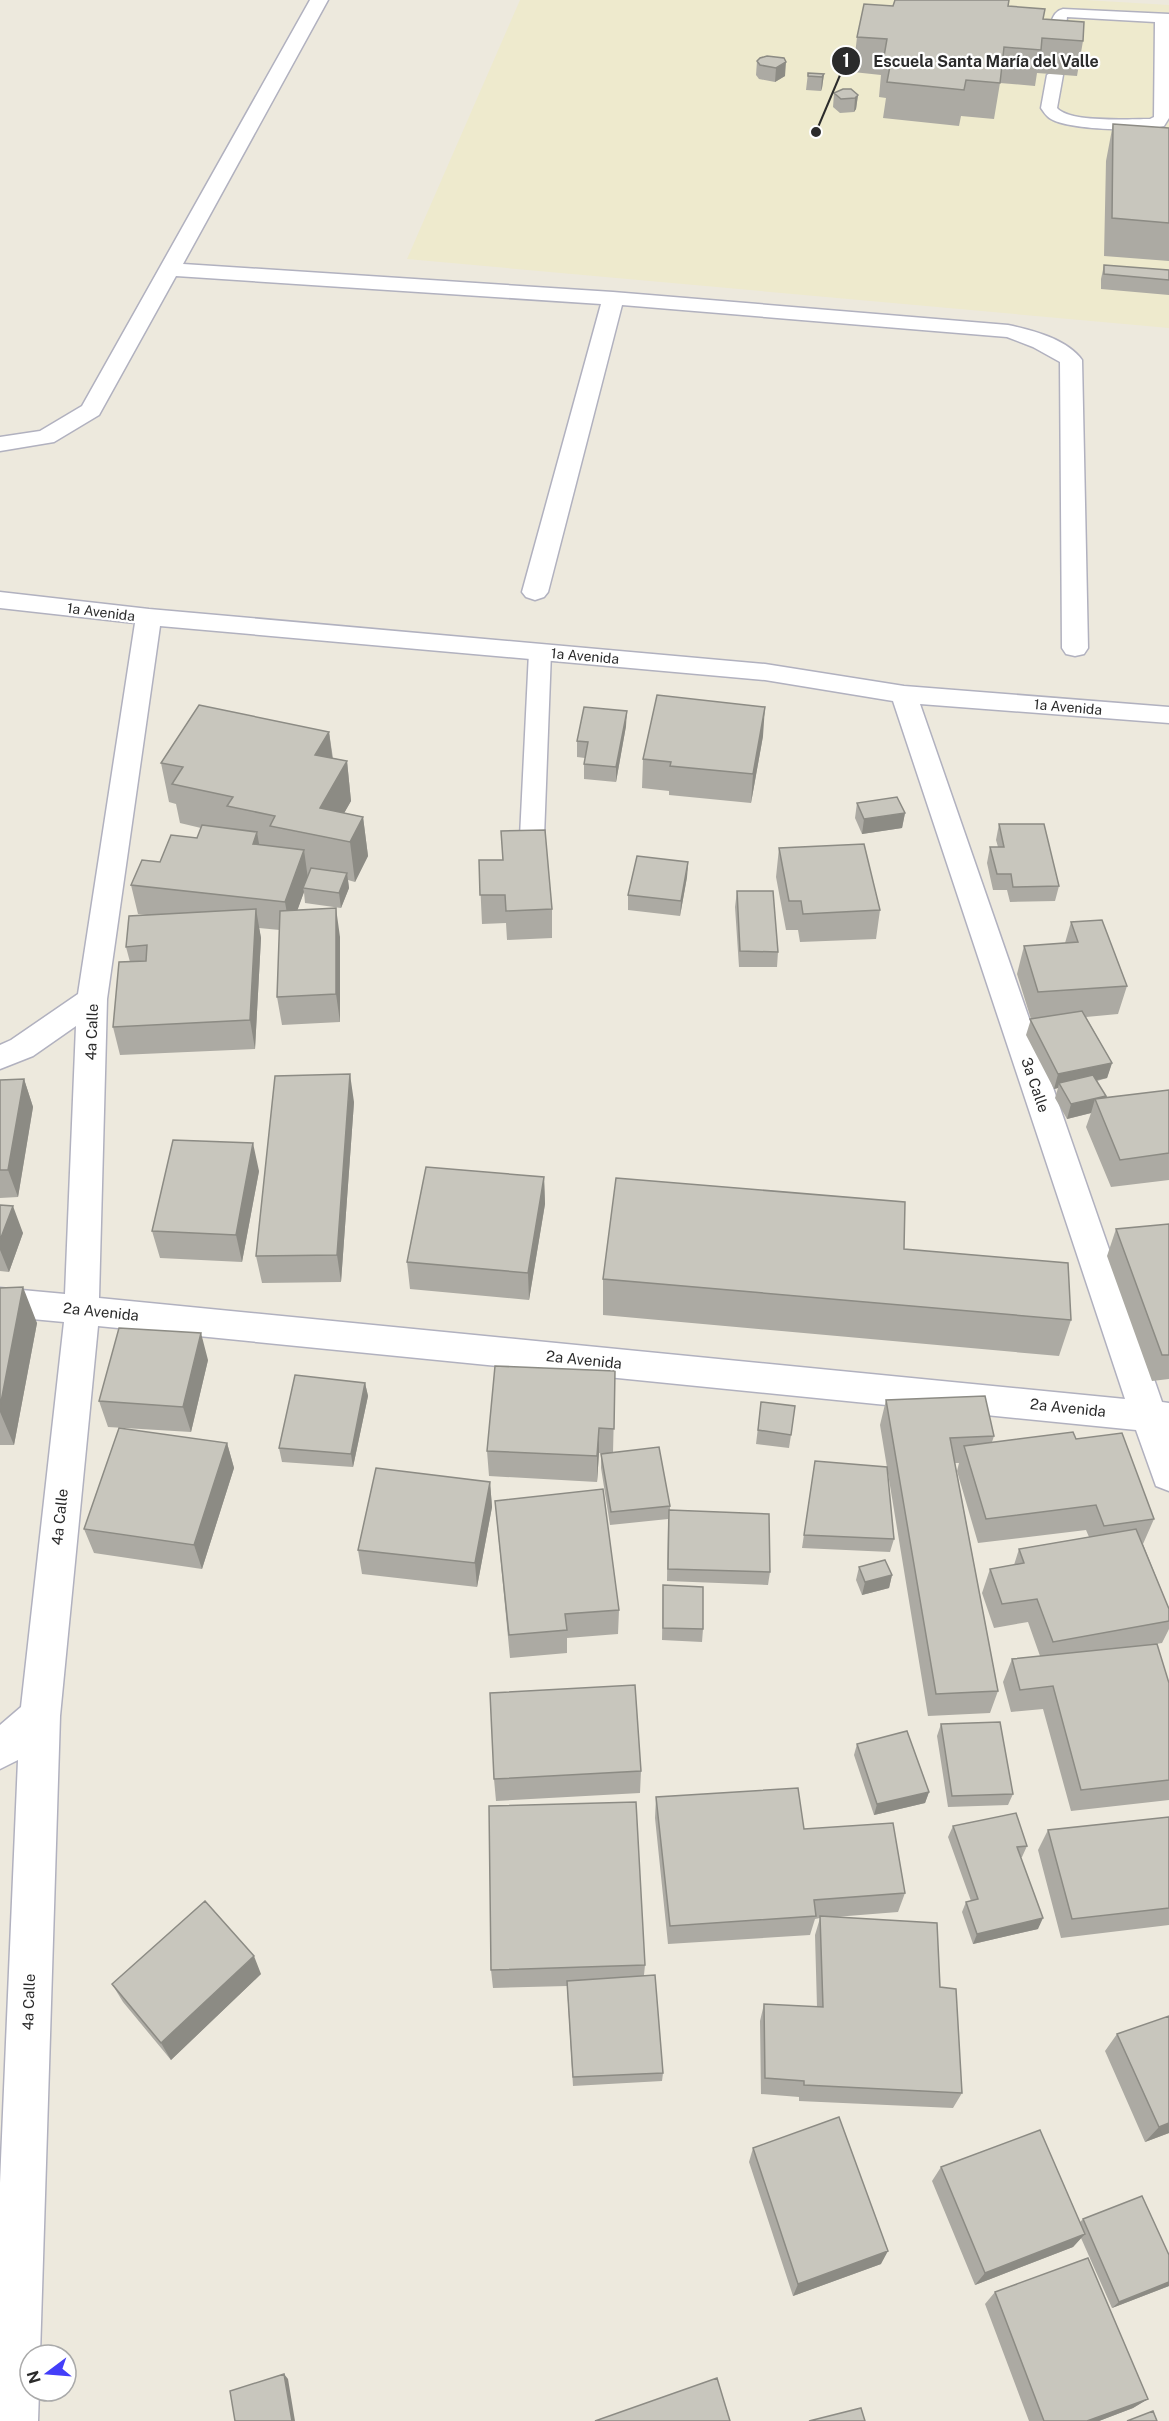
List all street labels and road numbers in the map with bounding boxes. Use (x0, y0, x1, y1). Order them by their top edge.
street label: 1a Avenida (66, 600, 136, 624)
street label: 1a Avenida (550, 645, 620, 667)
street label: 1a Avenida (1033, 696, 1103, 718)
street label: 4a Calle (82, 1003, 101, 1061)
street label: 3a Calle (1018, 1055, 1053, 1115)
street label: 2a Avenida (62, 1299, 140, 1324)
street label: 2a Avenida (545, 1347, 623, 1372)
street label: 2a Avenida (1029, 1395, 1107, 1420)
street label: 4a Calle (48, 1488, 71, 1546)
street label: 4a Calle (19, 1973, 38, 2031)

